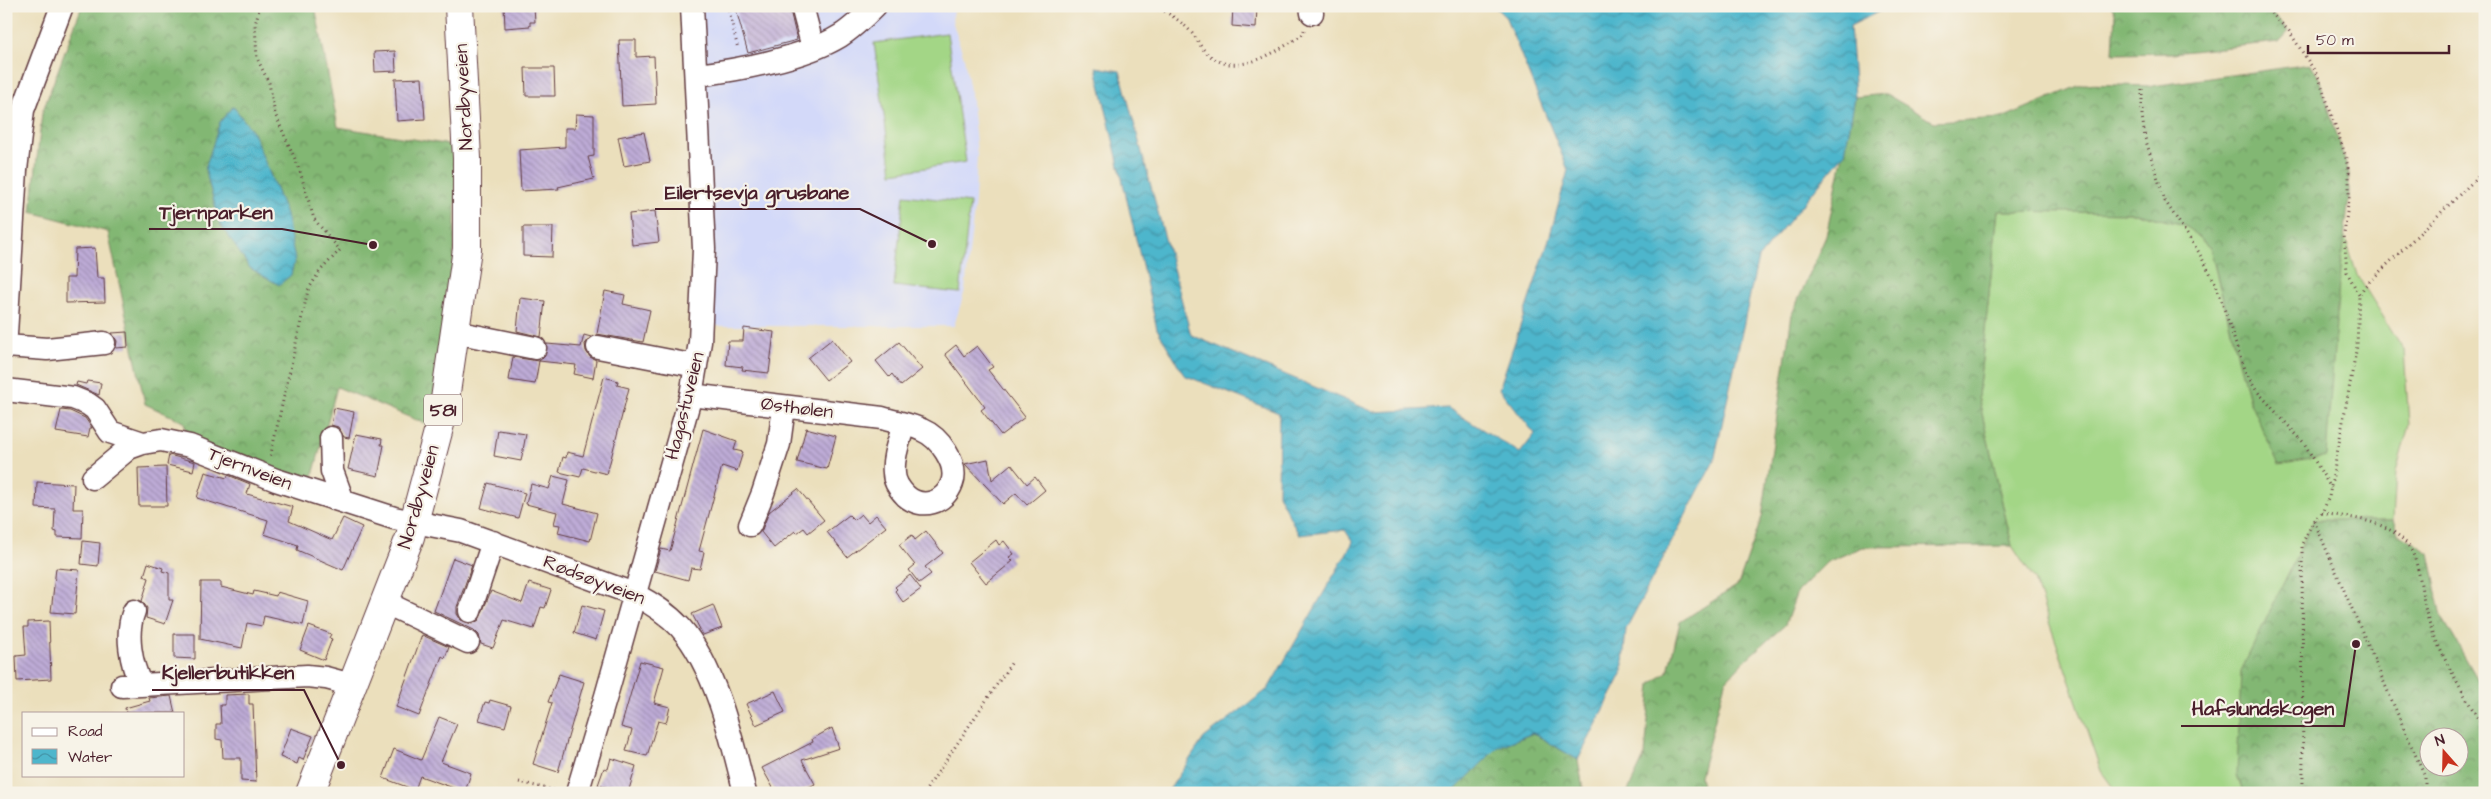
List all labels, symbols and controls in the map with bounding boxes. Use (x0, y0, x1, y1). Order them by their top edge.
scale bar (2308, 22, 2450, 54)
text: 50 m (2316, 30, 2354, 51)
street label: Nordbyveien (448, 43, 481, 151)
callout: Eilertsevja grusbane (655, 174, 860, 209)
text: Eilertsevja grusbane (665, 179, 850, 208)
callout: Tjernparken (149, 194, 282, 229)
text: Tjernparken (158, 199, 273, 227)
street label: Hagastuveien (659, 349, 712, 463)
street label: Østhølen (759, 390, 835, 426)
road number: 581 (424, 394, 462, 426)
street label: Tjernveien (204, 441, 296, 497)
street label: Nordbyveien (391, 442, 448, 552)
street label: Rødsøyveien (539, 548, 649, 613)
callout: Kjellerbutikken (152, 655, 304, 690)
text: Kjellerbutikken (162, 659, 294, 687)
callout: Hafslundskogen (2181, 691, 2344, 726)
text: Hafslundskogen (2192, 695, 2334, 724)
legend (22, 712, 185, 776)
text: Road (68, 721, 103, 742)
north arrow (2418, 726, 2468, 776)
text: N (2432, 730, 2448, 752)
text: Water (68, 747, 112, 768)

